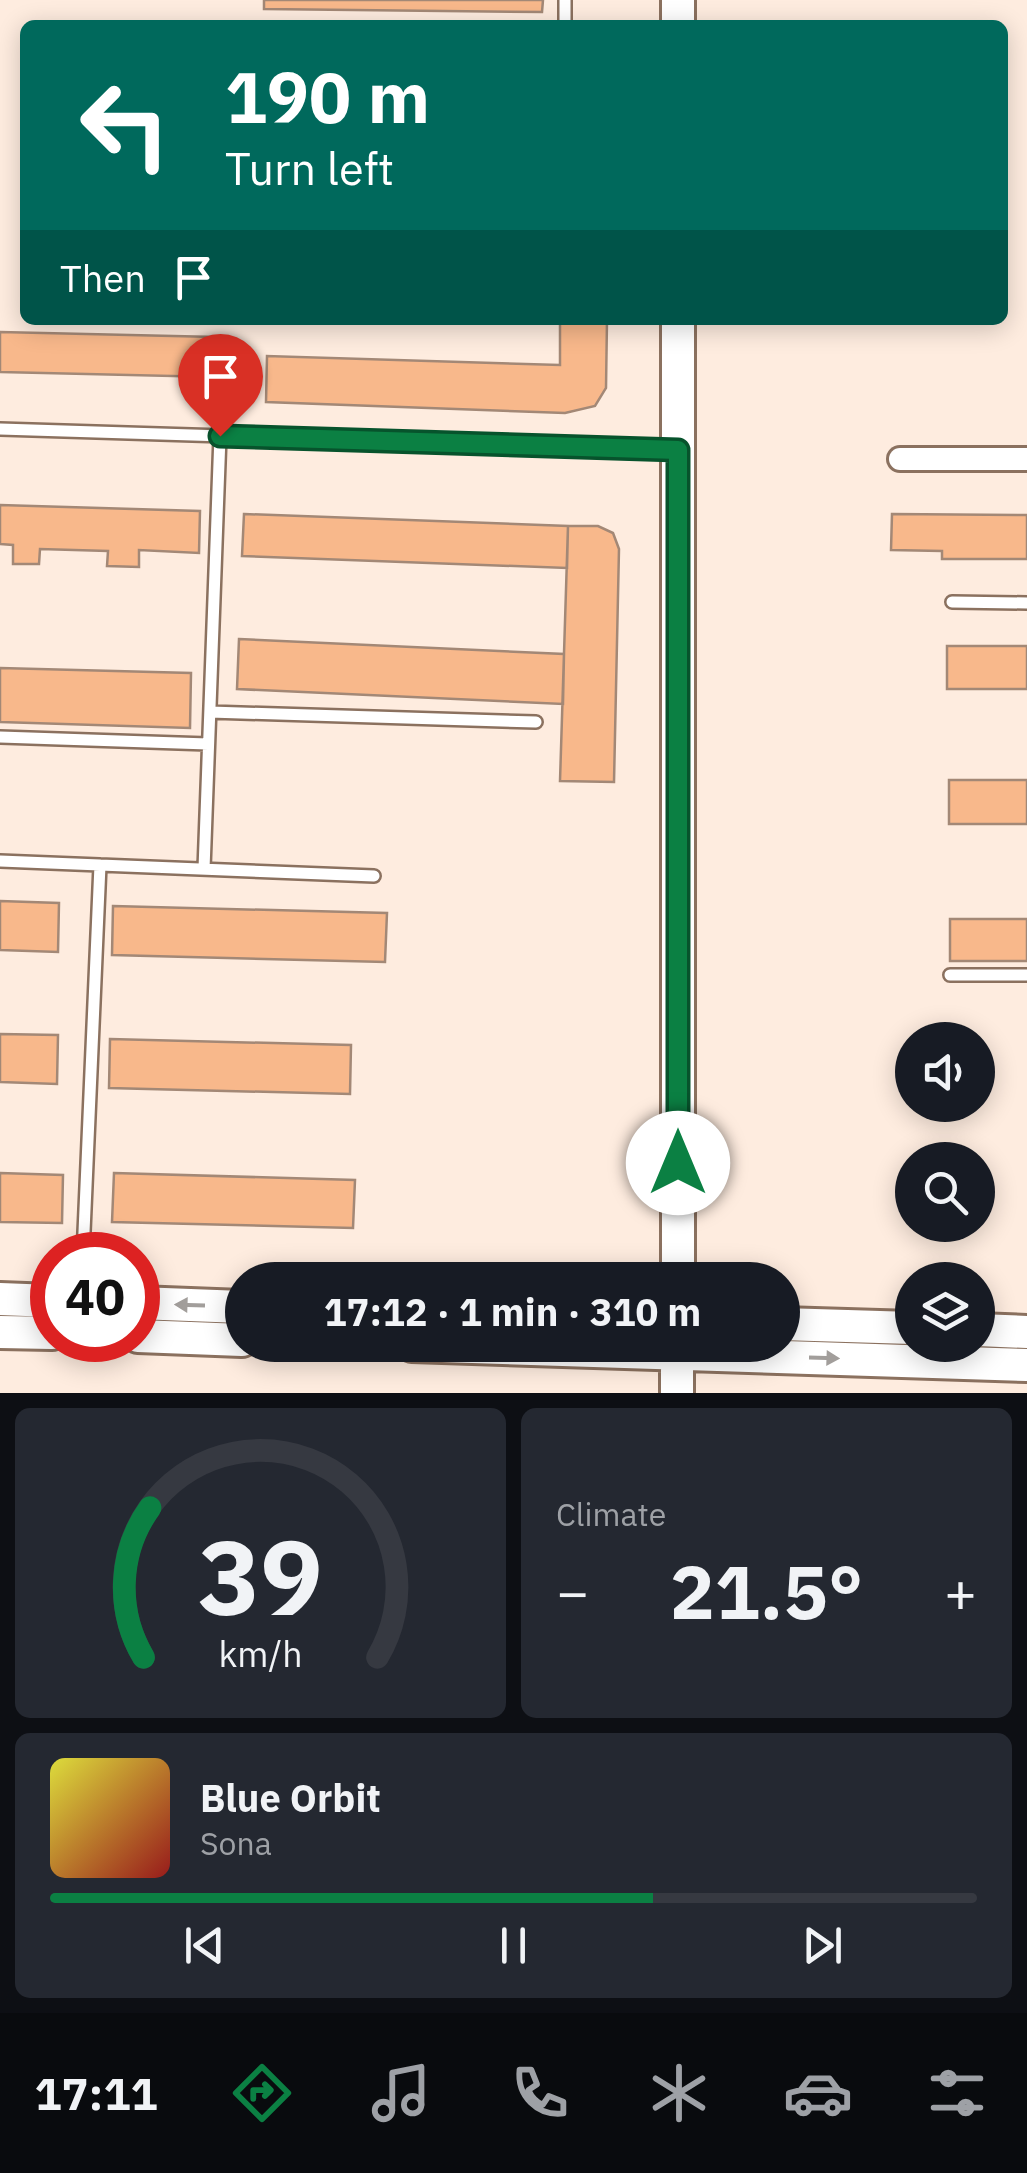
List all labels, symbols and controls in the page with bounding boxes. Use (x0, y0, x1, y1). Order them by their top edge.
text: 190 m (225, 51, 430, 142)
icon: left (60, 60, 190, 190)
text: Turn left (225, 139, 394, 197)
icon: arrive (166, 250, 221, 305)
text: Then (60, 253, 146, 302)
pin (178, 334, 263, 437)
icon: arrive (193, 349, 248, 404)
map controls (895, 1022, 995, 1362)
button: sound (895, 1022, 995, 1122)
position arrow (626, 1111, 730, 1215)
button: search (895, 1142, 995, 1242)
speed limit sign: 40 (30, 1232, 160, 1362)
button: layers (895, 1262, 995, 1362)
text: 17:12 · 1 min · 310 m (324, 1287, 701, 1336)
one-way arrow (174, 1297, 205, 1313)
one-way arrow (809, 1351, 841, 1367)
text: Climate (556, 1493, 666, 1535)
text: 39 (198, 1508, 323, 1644)
text: 21.5° (670, 1542, 863, 1640)
text: − (556, 1556, 589, 1627)
text: + (944, 1556, 977, 1627)
text: km/h (218, 1630, 303, 1677)
text: Blue Orbit (200, 1773, 381, 1822)
text: Sona (200, 1822, 272, 1864)
icon: previous (177, 1918, 232, 1973)
icon: pause (486, 1918, 541, 1973)
icon: next (795, 1918, 850, 1973)
icon: directions (227, 2058, 297, 2128)
icon: music (366, 2058, 436, 2128)
icon: phone (505, 2058, 575, 2128)
icon: climate (644, 2058, 714, 2128)
icon: car (783, 2058, 853, 2128)
icon: filters (922, 2058, 992, 2128)
text: 17:11 (35, 2064, 157, 2122)

